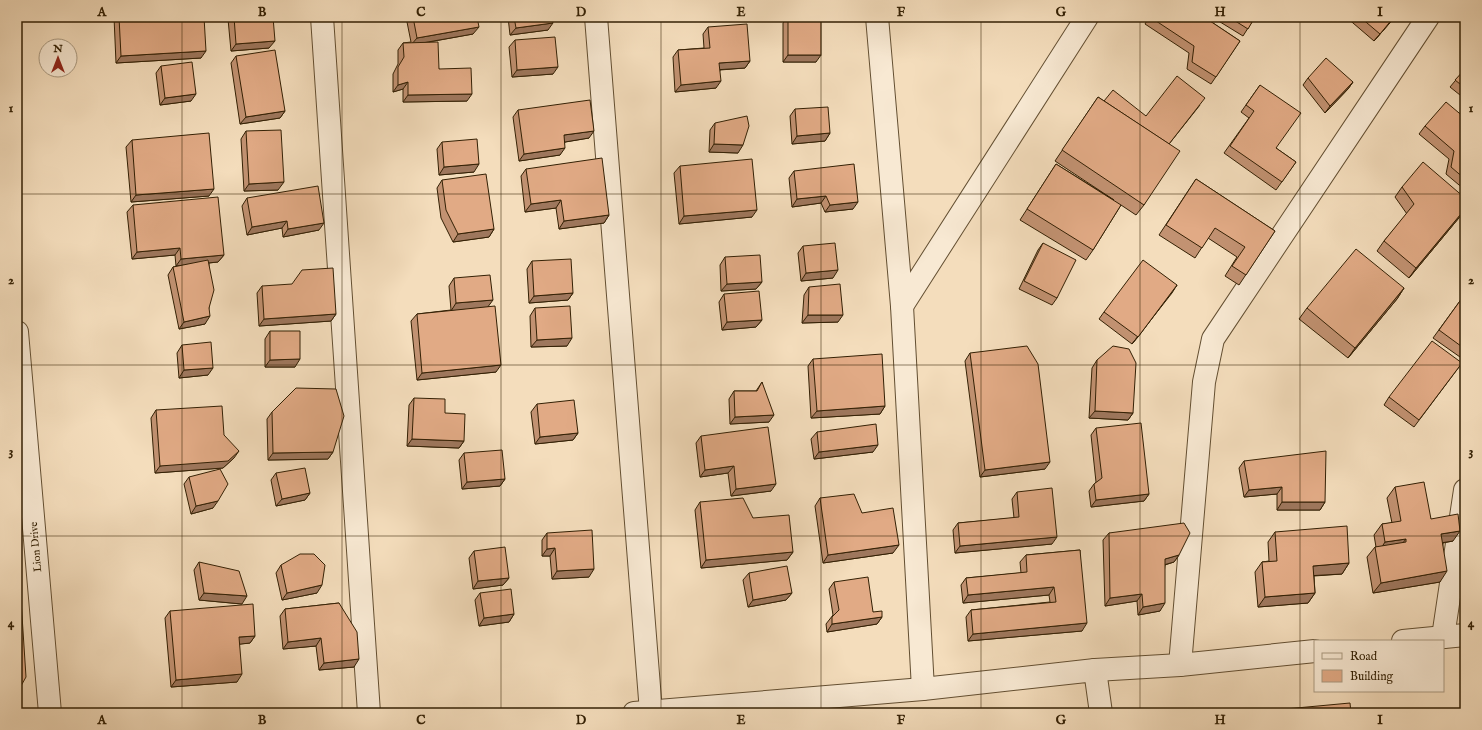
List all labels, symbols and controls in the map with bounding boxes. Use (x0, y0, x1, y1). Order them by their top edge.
text: A (97, 4, 108, 21)
text: B (258, 4, 267, 21)
text: C (416, 4, 426, 21)
text: D (576, 4, 587, 21)
text: E (736, 4, 746, 21)
text: F (897, 4, 906, 21)
text: G (1056, 4, 1067, 21)
text: H (1214, 4, 1226, 21)
text: I (1377, 4, 1383, 21)
north arrow (38, 38, 78, 78)
text: N (52, 42, 63, 56)
text: 1 (9, 100, 14, 117)
text: 1 (1469, 100, 1474, 117)
text: 2 (8, 272, 14, 289)
text: 2 (1468, 272, 1474, 289)
text: 3 (9, 443, 14, 460)
text: 3 (1469, 443, 1474, 460)
street label: Lion Drive (27, 521, 45, 573)
text: 4 (8, 615, 15, 632)
text: 4 (1468, 615, 1475, 632)
legend (1314, 640, 1444, 692)
text: Road (1350, 649, 1378, 664)
text: Building (1350, 669, 1394, 684)
text: A (97, 712, 108, 729)
text: B (258, 712, 267, 729)
text: C (416, 712, 426, 729)
text: D (576, 712, 587, 729)
text: E (736, 712, 746, 729)
text: F (897, 712, 906, 729)
text: G (1056, 712, 1067, 729)
text: H (1214, 712, 1226, 729)
text: I (1377, 712, 1383, 729)

